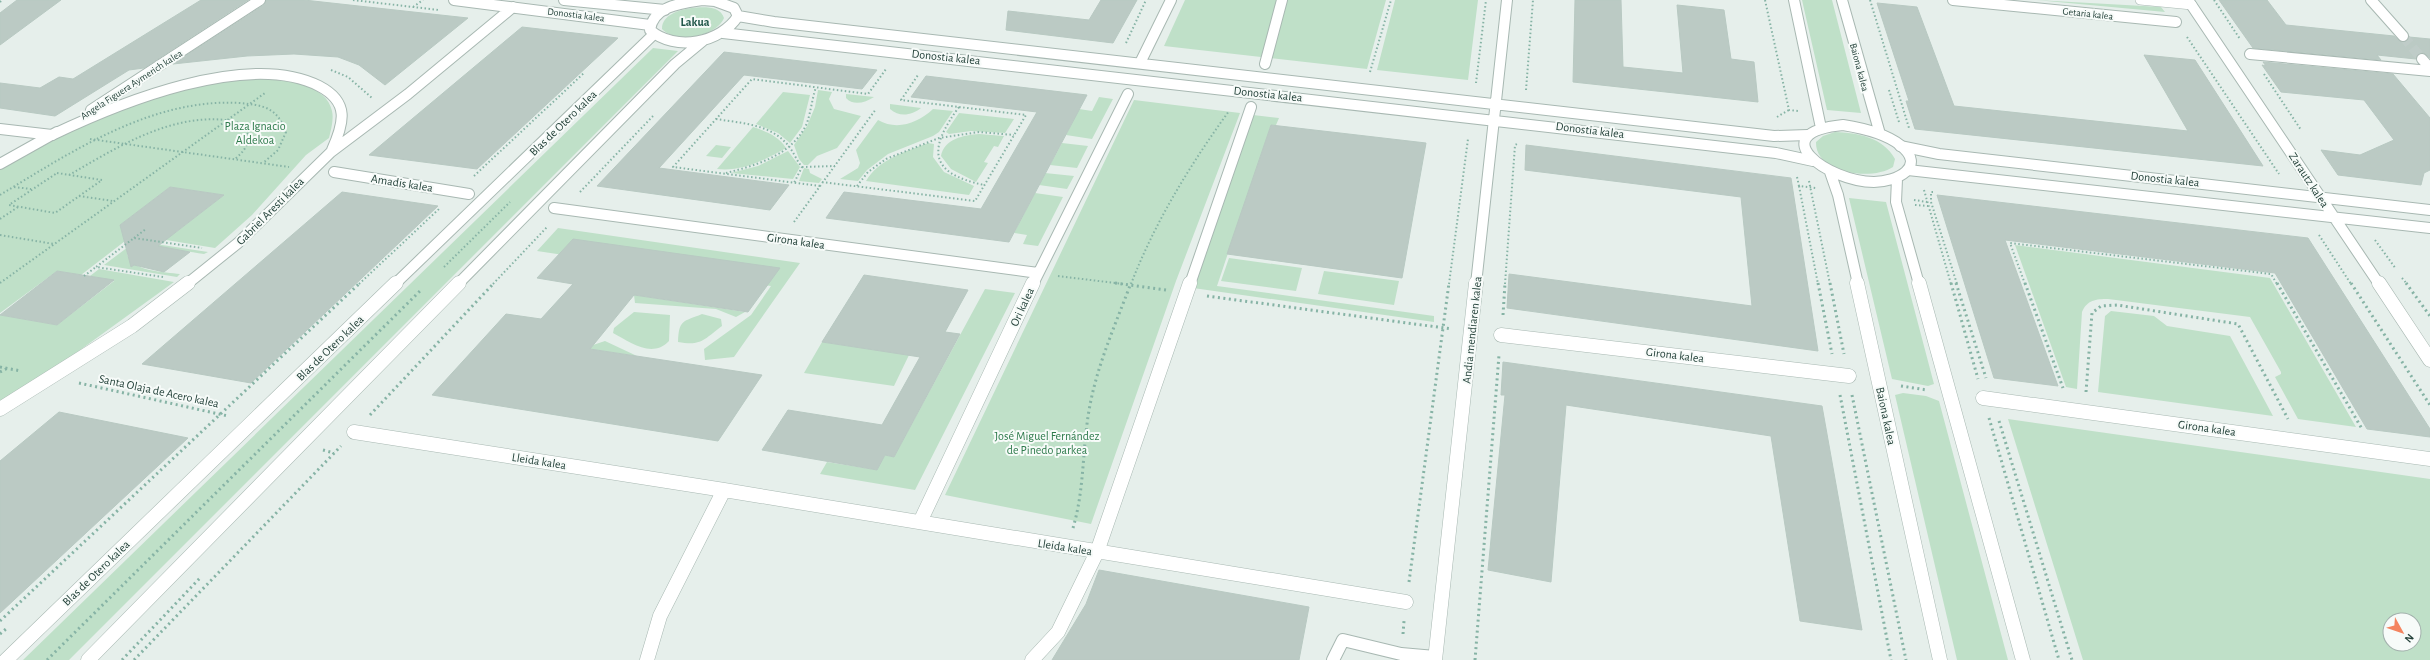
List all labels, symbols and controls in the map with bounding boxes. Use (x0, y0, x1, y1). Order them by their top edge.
street label: Getaria kalea (2062, 6, 2114, 22)
street label: Donostia kalea (547, 7, 605, 24)
district label: Lakua (681, 16, 710, 28)
street label: Baiona kalea (1848, 42, 1870, 93)
street label: Donostia kalea (911, 47, 981, 67)
street label: Angela Figuera Aymerich kalea (79, 48, 185, 122)
street label: Donostia kalea (1233, 84, 1303, 104)
street label: Blas de Otero kalea (527, 88, 599, 158)
park label: Plaza Ignacio Aldekoa (224, 120, 286, 146)
street label: Donostia kalea (1555, 120, 1625, 140)
street label: Zarautz kalea (2287, 150, 2331, 210)
street label: Donostia kalea (2130, 169, 2200, 189)
street label: Amadis kalea (370, 172, 434, 194)
street label: Gabriel Aresti kalea (234, 175, 306, 247)
street label: Girona kalea (766, 231, 826, 251)
street label: Andia mendiaren kalea (1460, 275, 1484, 384)
street label: Ori kalea (1008, 285, 1036, 328)
street label: Blas de Otero kalea (294, 313, 366, 383)
street label: Girona kalea (1645, 345, 1705, 365)
street label: Santa Olaja de Acero kalea (98, 372, 221, 411)
street label: Baiona kalea (1874, 386, 1898, 447)
street label: Girona kalea (2177, 418, 2237, 438)
park label: José Miguel Fernández de Pinedo parkea (995, 430, 1099, 456)
street label: Lleida kalea (511, 451, 568, 471)
street label: Lleida kalea (1037, 537, 1094, 557)
street label: Blas de Otero kalea (60, 538, 132, 608)
north arrow (2382, 612, 2422, 652)
text: N (2403, 632, 2416, 645)

